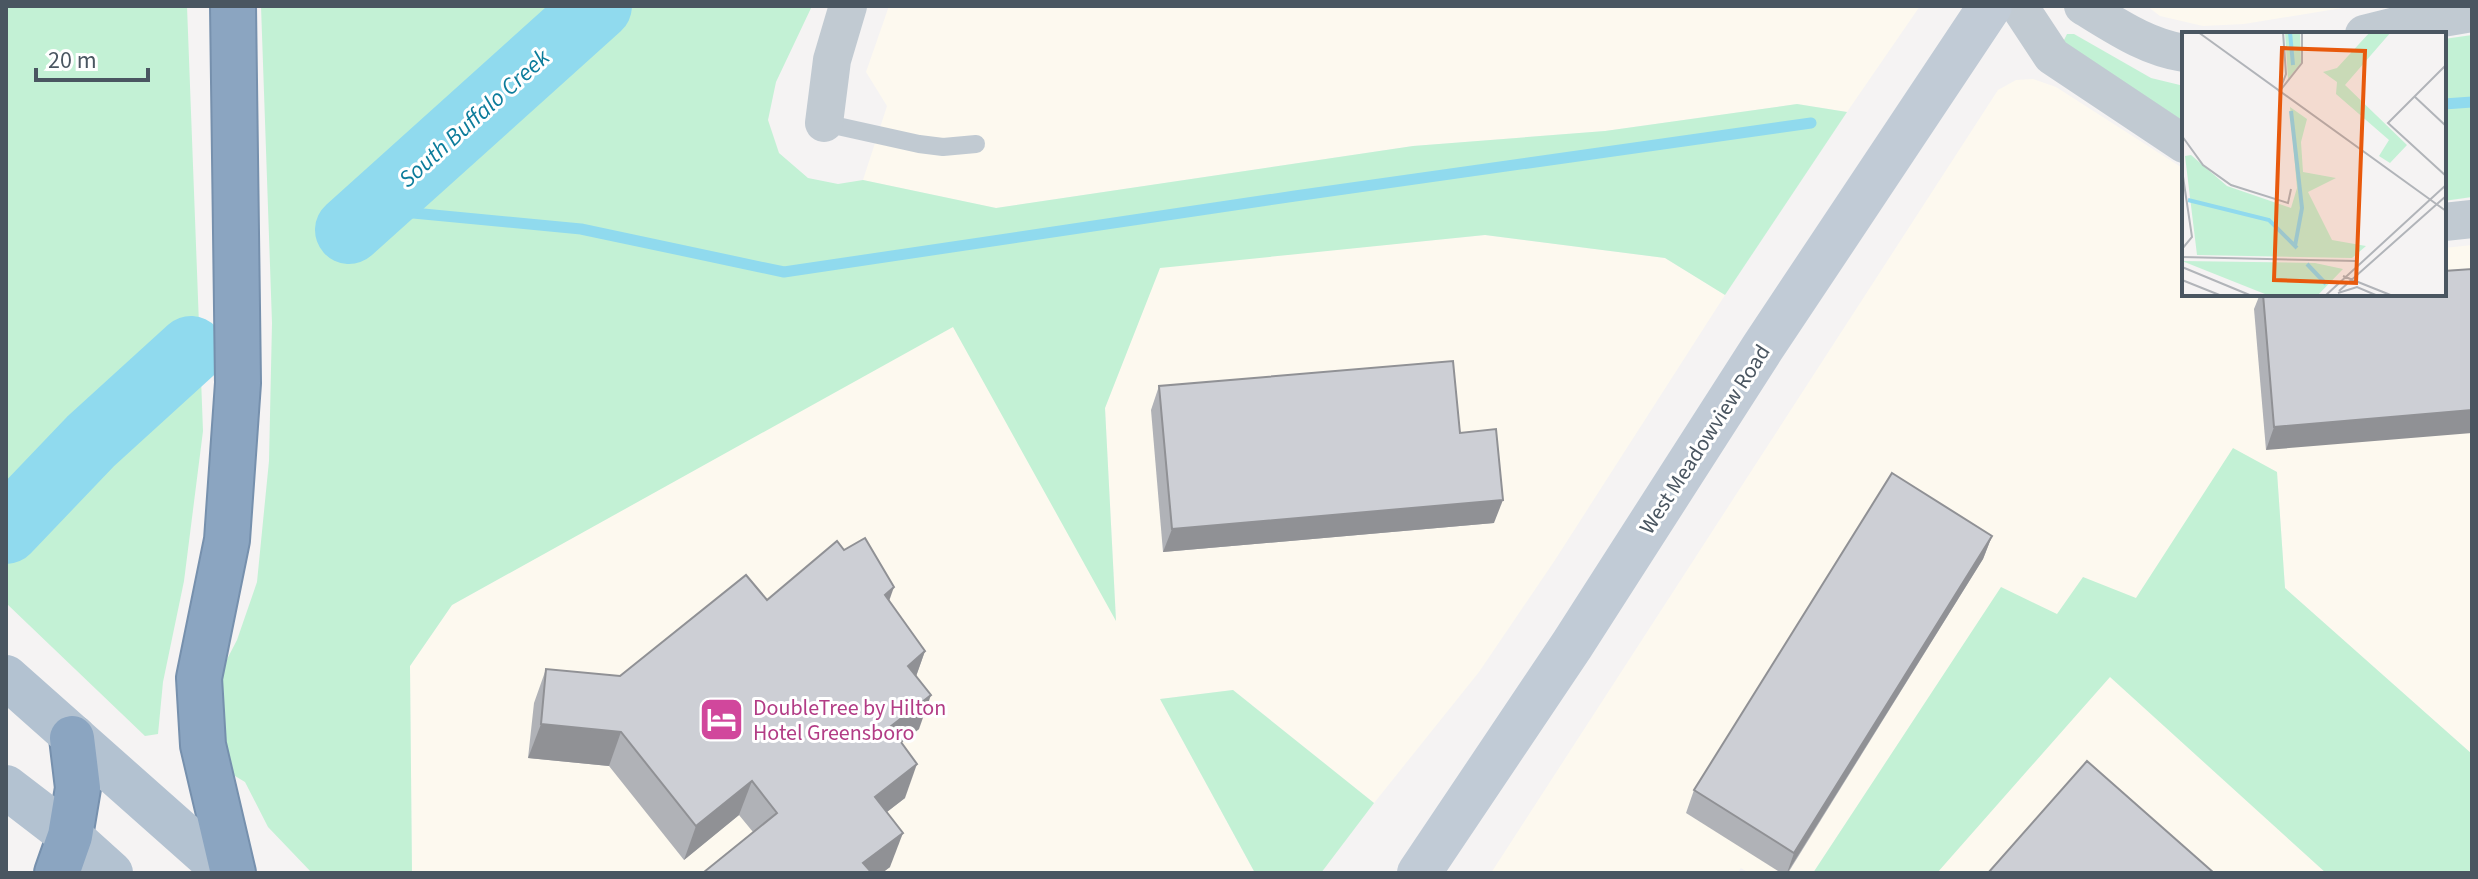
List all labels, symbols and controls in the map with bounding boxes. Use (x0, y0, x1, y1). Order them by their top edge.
scale bar (36, 32, 148, 82)
inset map (2182, 32, 2446, 296)
water label: South Buffalo Creek (391, 40, 558, 196)
text: 20 m (48, 43, 97, 78)
street label: West Meadowview Road (1631, 338, 1778, 541)
place label: DoubleTree by Hilton Hotel Greensboro (753, 692, 946, 749)
hotel icon: DoubleTree by Hilton Hotel Greensboro (698, 696, 746, 744)

